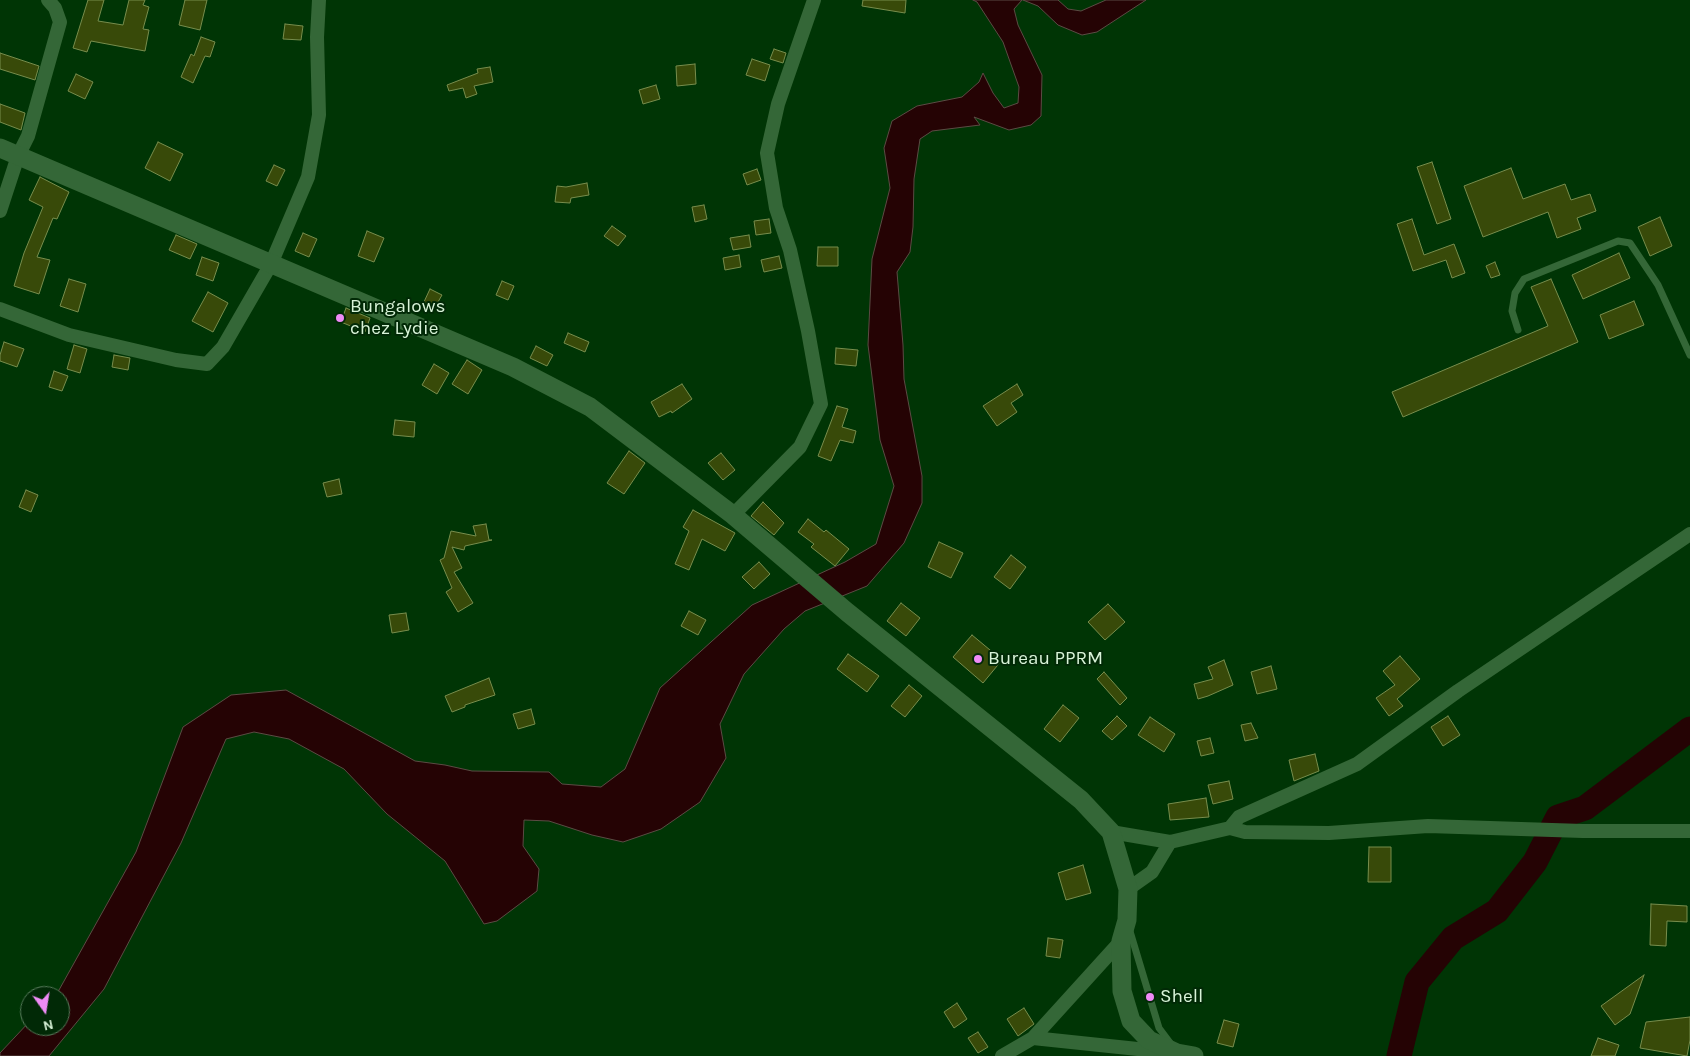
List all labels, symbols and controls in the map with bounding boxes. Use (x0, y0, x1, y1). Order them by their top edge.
place label: Bungalows chez Lydie (350, 296, 445, 340)
marker: Bungalows chez Lydie (334, 312, 346, 324)
place label: Bureau PPRM (988, 648, 1103, 670)
marker: Bureau PPRM (972, 653, 984, 665)
north arrow (20, 986, 70, 1036)
place label: Shell (1160, 986, 1203, 1008)
marker: Shell (1144, 991, 1156, 1003)
text: N (41, 1016, 55, 1035)

